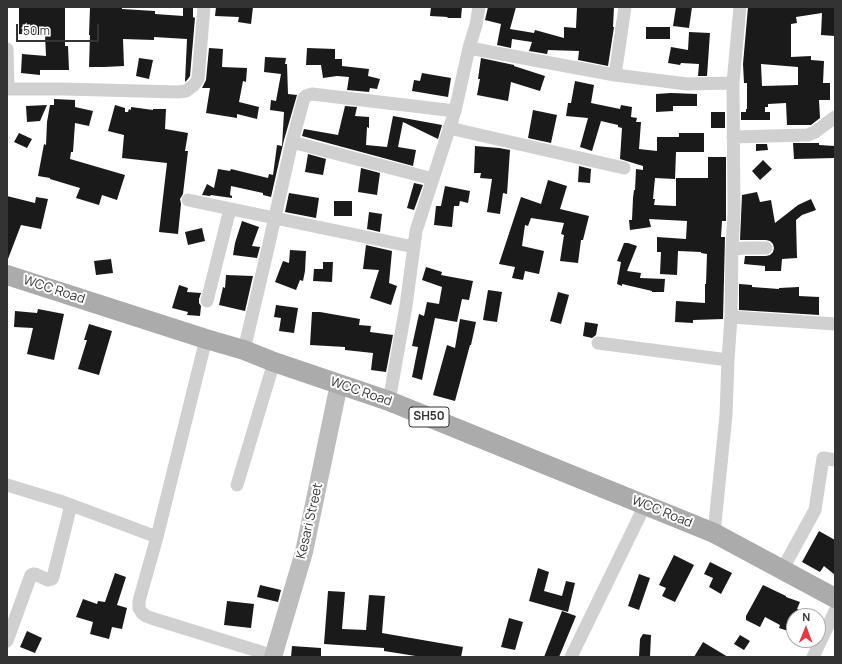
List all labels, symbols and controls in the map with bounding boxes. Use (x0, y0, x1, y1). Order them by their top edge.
scale bar (18, 16, 101, 42)
text: 50 m (23, 22, 50, 39)
street label: WCC Road (21, 273, 87, 307)
street label: WCC Road (328, 374, 394, 410)
road number: SH50 (409, 407, 449, 427)
street label: Kesari Street (294, 482, 326, 560)
street label: WCC Road (629, 493, 695, 531)
north arrow (786, 608, 826, 648)
text: N (802, 609, 810, 624)

